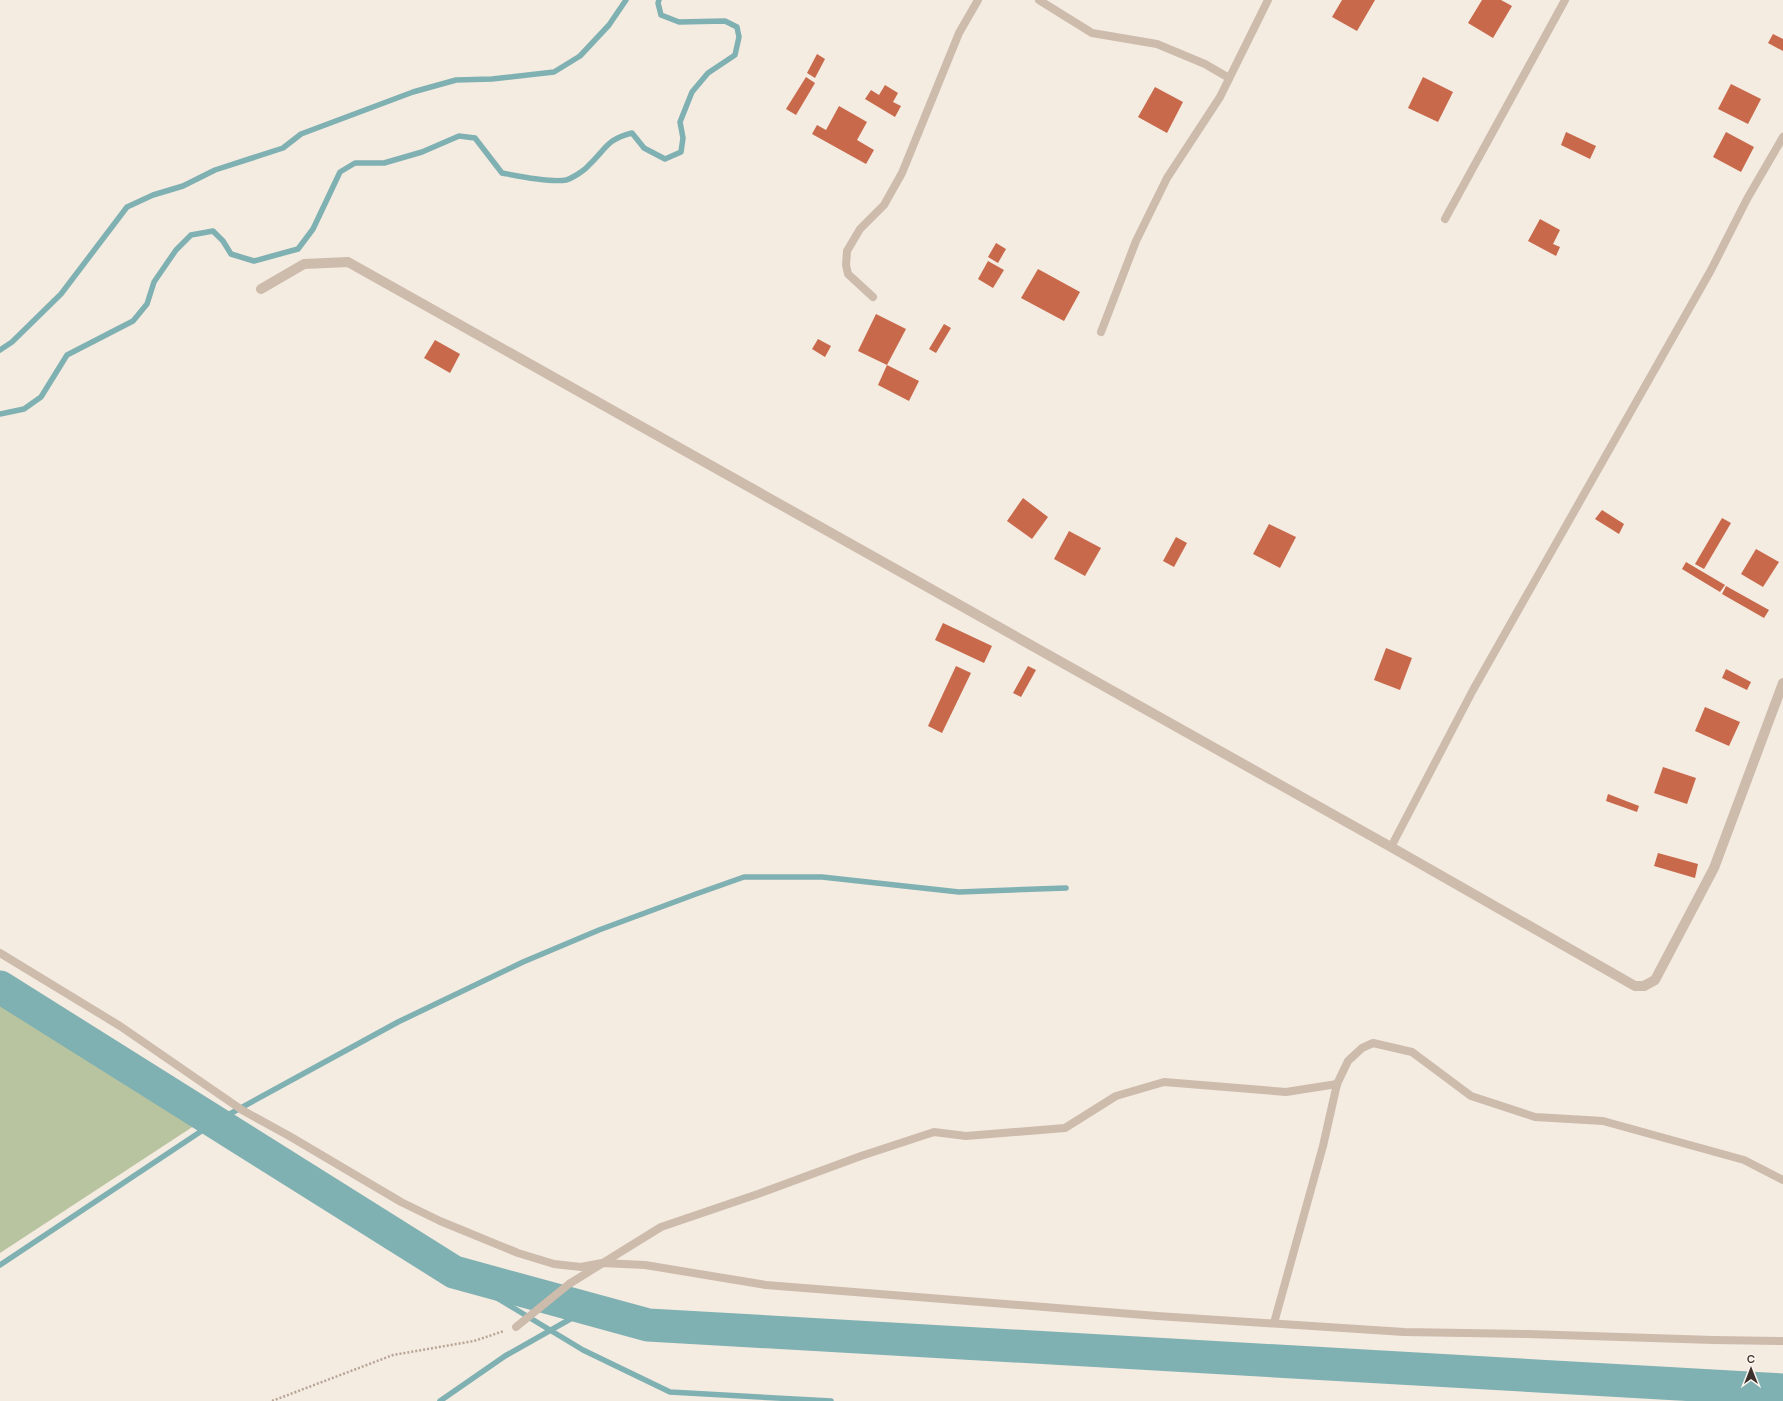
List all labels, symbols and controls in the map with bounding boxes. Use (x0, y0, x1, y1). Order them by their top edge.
north arrow (1731, 1349, 1771, 1389)
text: С (1747, 1351, 1755, 1366)

